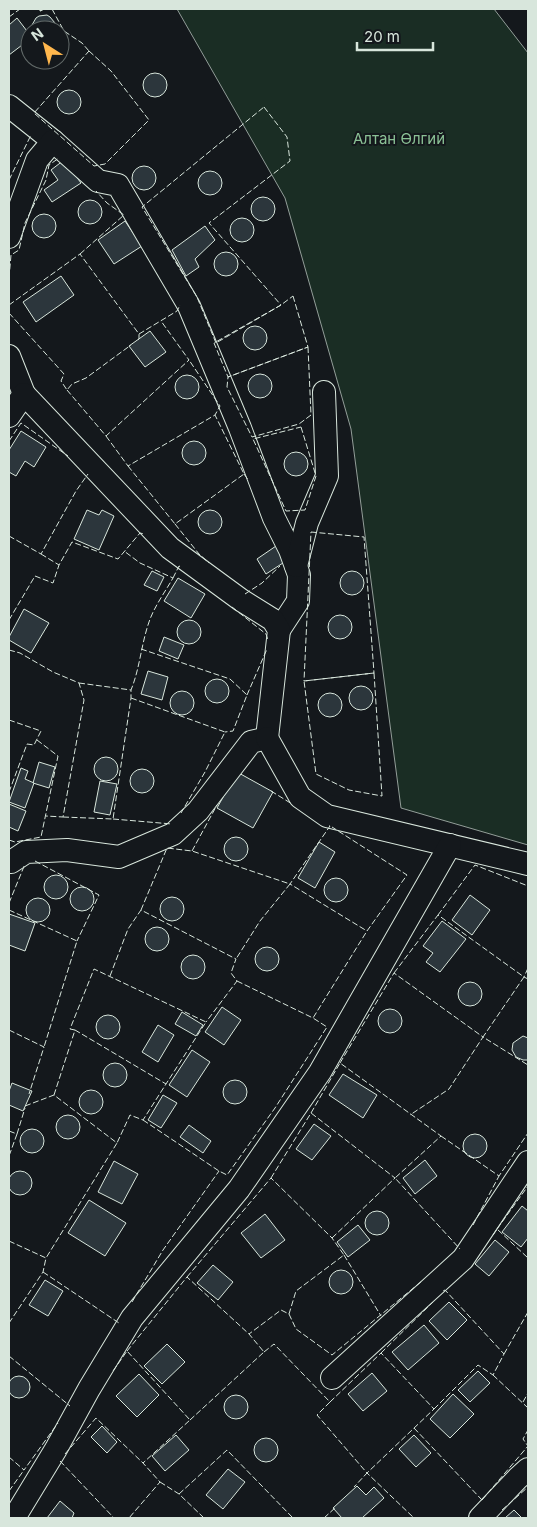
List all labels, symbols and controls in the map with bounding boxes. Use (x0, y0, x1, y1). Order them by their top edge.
north arrow (20, 20, 70, 70)
scale bar (357, 20, 433, 52)
text: N (28, 24, 46, 44)
text: 20 m (364, 27, 400, 46)
park label: Алтан Өлгий (353, 129, 445, 148)

